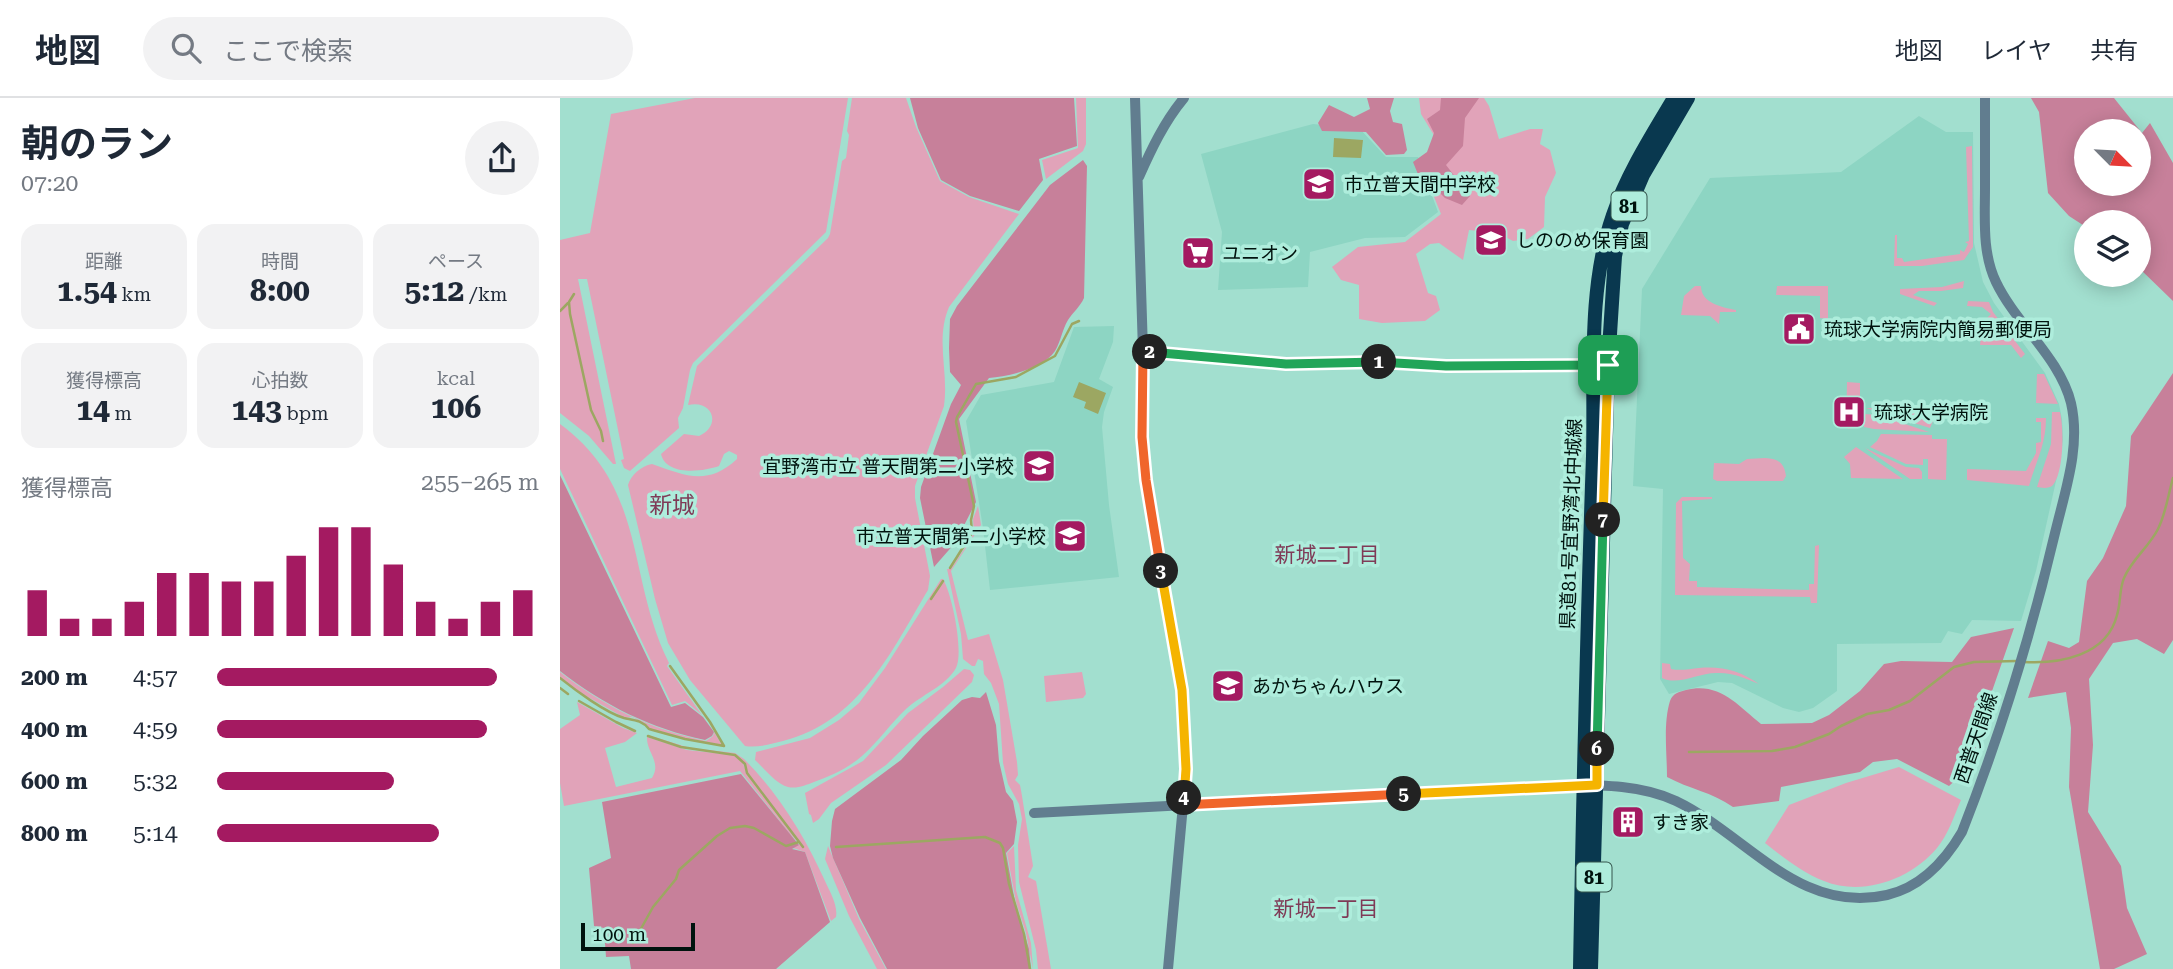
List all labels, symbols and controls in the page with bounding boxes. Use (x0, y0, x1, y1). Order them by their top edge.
search box (143, 17, 633, 80)
icon: search (167, 29, 205, 67)
text: 地図 (35, 31, 101, 70)
text: ここで検索 (223, 36, 353, 66)
text: 地図 (1895, 37, 1943, 65)
text: レイヤ (1981, 37, 2052, 65)
text: 共有 (2090, 37, 2138, 65)
north arrow (2074, 119, 2151, 196)
map controls (2074, 119, 2151, 287)
button: share (465, 121, 539, 195)
text: 朝のラン (21, 122, 173, 166)
school or university icon: 市立普天間中学校 (1300, 165, 1338, 203)
text: 07:20 (21, 170, 78, 197)
place label: 市立普天間中学校 (1344, 173, 1496, 196)
road number: 81 (1612, 192, 1646, 220)
button: layers (2074, 210, 2151, 287)
school or university icon: しののめ保育園 (1472, 221, 1510, 259)
place label: しののめ保育園 (1516, 229, 1649, 252)
supermarket icon: ユニオン (1179, 234, 1217, 272)
place label: ユニオン (1222, 242, 1298, 265)
text: 距離 (85, 250, 123, 273)
text: 時間 (261, 250, 299, 273)
text: ペース (428, 250, 484, 273)
text: 1.54 (57, 273, 117, 308)
text: 8:00 (250, 273, 310, 308)
text: 5:12 (405, 273, 464, 308)
text: km (117, 283, 151, 306)
text: /km (464, 283, 507, 306)
public building icon: 琉球大学病院内簡易郵便局 (1780, 310, 1818, 348)
place label: 琉球大学病院内簡易郵便局 (1824, 318, 2052, 341)
pin: 2 (1132, 334, 1168, 370)
pin (1578, 335, 1638, 395)
text: 2 (1144, 340, 1155, 363)
pin: 1 (1362, 344, 1396, 380)
icon: arrive (1589, 346, 1627, 384)
text: 1 (1373, 350, 1384, 373)
text: kcal (437, 367, 475, 390)
text: 獲得標高 (66, 369, 142, 392)
text: 心拍数 (251, 369, 309, 392)
text: 106 (431, 390, 481, 425)
text: 14 (76, 392, 110, 427)
text: 143 (231, 392, 282, 427)
hospital icon: 琉球大学病院 (1830, 393, 1868, 431)
place label: 琉球大学病院 (1874, 401, 1988, 424)
text: m (110, 402, 132, 425)
text: bpm (282, 402, 329, 425)
street label: 県道81号宜野湾北中城線 (1556, 418, 1586, 630)
school or university icon: 宜野湾市立 普天間第二小学校 (1020, 447, 1058, 485)
place label: 宜野湾市立 普天間第二小学校 (762, 455, 1014, 478)
text: 255–265 m (421, 469, 539, 496)
text: 獲得標高 (21, 475, 113, 502)
district label: 新城 (649, 492, 695, 519)
pin: 7 (1586, 502, 1620, 538)
text: 7 (1597, 508, 1608, 531)
school or university icon: 市立普天間第二小学校 (1051, 517, 1089, 555)
place label: 市立普天間第二小学校 (856, 525, 1046, 548)
district label: 新城二丁目 (1275, 543, 1380, 567)
pin: 3 (1144, 554, 1178, 588)
text: 3 (1155, 559, 1166, 582)
text: 200 m (21, 664, 88, 691)
text: 4:57 (133, 664, 178, 691)
school or university icon: あかちゃんハウス (1209, 667, 1247, 705)
place label: あかちゃんハウス (1252, 675, 1404, 698)
street label: 西普天間線 (1950, 689, 2002, 787)
text: 400 m (21, 716, 88, 743)
text: 4:59 (133, 716, 178, 743)
pin: 6 (1580, 732, 1614, 766)
text: 6 (1591, 737, 1602, 760)
text: 600 m (21, 768, 88, 795)
text: 5:32 (133, 768, 178, 795)
pin: 5 (1386, 776, 1422, 812)
pin: 4 (1166, 780, 1202, 816)
text: 5 (1398, 782, 1409, 805)
text: 4 (1178, 786, 1189, 809)
building icon: すき家 (1609, 803, 1647, 841)
place label: すき家 (1652, 811, 1709, 834)
text: 800 m (21, 820, 88, 847)
text: 5:14 (133, 820, 178, 847)
road number: 81 (1576, 862, 1612, 892)
district label: 新城一丁目 (1274, 897, 1379, 921)
scale bar (581, 920, 695, 952)
text: 100 m (592, 923, 646, 946)

